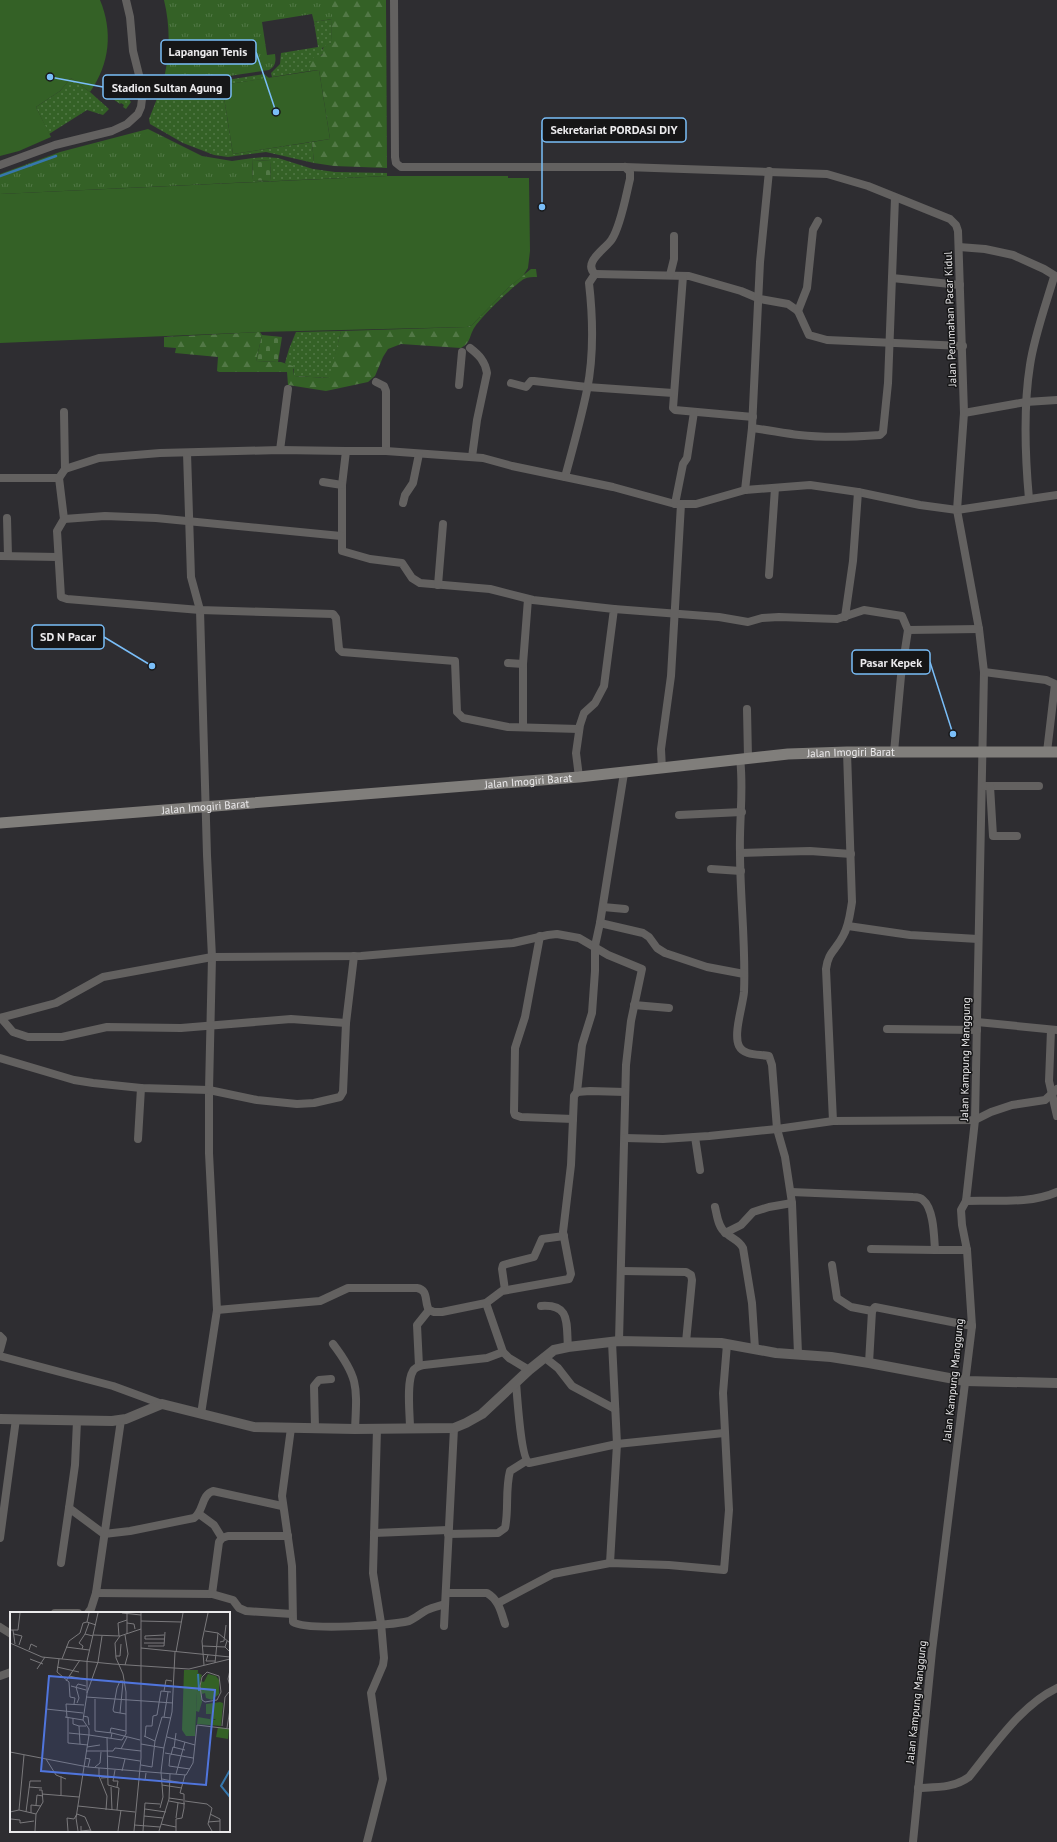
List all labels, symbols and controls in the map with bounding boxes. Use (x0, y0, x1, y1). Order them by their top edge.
callout: Lapangan Tenis (161, 40, 256, 64)
text: Lapangan Tenis (169, 44, 247, 59)
callout: Stadion Sultan Agung (103, 75, 231, 99)
text: Stadion Sultan Agung (112, 80, 222, 95)
callout: Sekretariat PORDASI DIY (542, 118, 686, 142)
text: Sekretariat PORDASI DIY (550, 122, 678, 137)
street label: Jalan Perumahan Pacar Kidul (941, 250, 959, 388)
callout: SD N Pacar (32, 625, 104, 649)
text: SD N Pacar (40, 629, 97, 644)
callout: Pasar Kepek (852, 650, 930, 674)
text: Pasar Kepek (860, 655, 922, 670)
street label: Jalan Imogiri Barat (806, 745, 895, 760)
street label: Jalan Imogiri Barat (483, 771, 573, 792)
street label: Jalan Imogiri Barat (160, 796, 250, 817)
street label: Jalan Kampung Manggung (957, 997, 973, 1122)
street label: Jalan Kampung Manggung (939, 1318, 966, 1443)
inset map (10, 1612, 230, 1832)
street label: Jalan Kampung Manggung (902, 1640, 929, 1765)

